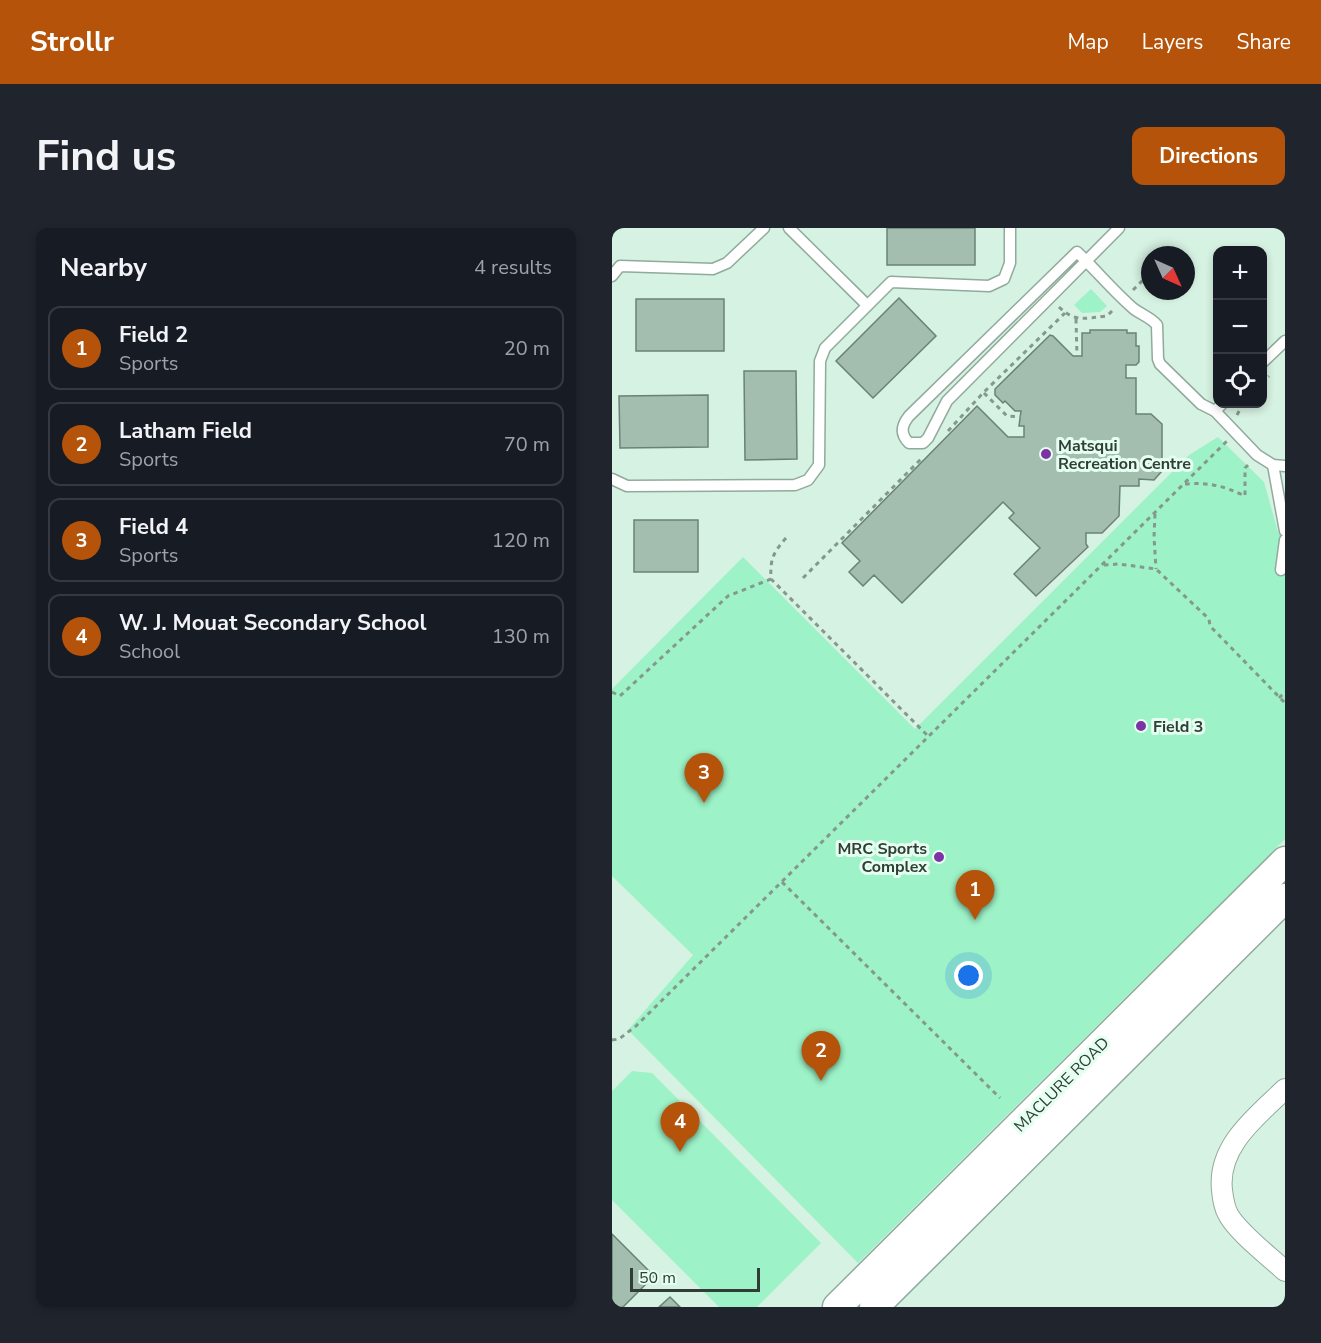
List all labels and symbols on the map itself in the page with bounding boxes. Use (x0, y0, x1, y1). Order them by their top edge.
north arrow (1141, 246, 1195, 300)
place label: Matsqui Recreation Centre (1058, 435, 1191, 475)
marker: Matsqui Recreation Centre (1039, 447, 1053, 461)
place label: Field 3 (1153, 716, 1203, 738)
marker: Field 3 (1134, 719, 1148, 733)
pin: 3 (684, 754, 724, 803)
place label: MRC Sports Complex (837, 838, 927, 878)
marker: MRC Sports Complex (932, 850, 946, 864)
pin: 1 (956, 870, 994, 920)
your location (954, 961, 983, 990)
pin: 2 (802, 1032, 840, 1081)
street label: MACLURE ROAD (1009, 1032, 1114, 1137)
pin: 4 (660, 1102, 700, 1152)
scale bar (630, 1265, 760, 1292)

